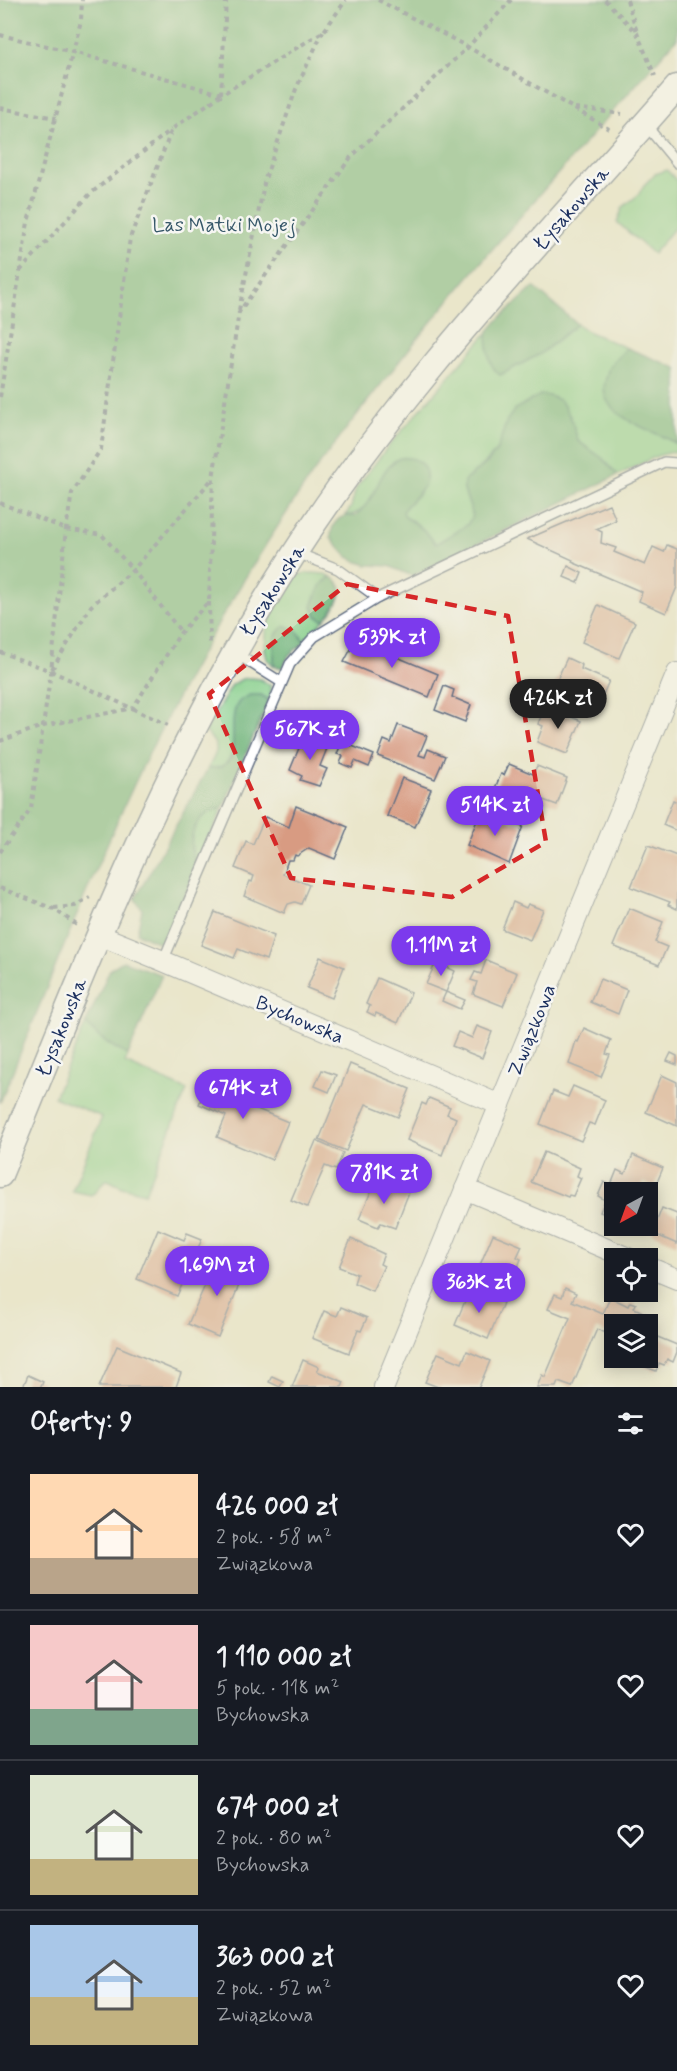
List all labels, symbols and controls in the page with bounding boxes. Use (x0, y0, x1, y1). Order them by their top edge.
street label: Łysakowska (528, 160, 617, 257)
park label: Las Matki Mojej (152, 212, 296, 239)
street label: Łysakowska (234, 539, 313, 642)
pin: 539K zł (337, 618, 447, 669)
text: 539K zł (358, 624, 426, 651)
pin: 426K zł (503, 679, 613, 730)
text: 426K zł (524, 685, 592, 712)
pin: 567K zł (255, 710, 365, 761)
text: 567K zł (274, 716, 346, 743)
pin: 514K zł (440, 786, 550, 837)
text: 514K zł (460, 792, 530, 819)
pin: 1.11M zł (379, 926, 503, 977)
text: 1.11M zł (405, 932, 477, 959)
street label: Łysakowska (30, 973, 95, 1081)
street label: Związkowa (502, 980, 563, 1081)
street label: Bychowska (251, 990, 348, 1051)
pin: 674K zł (188, 1069, 298, 1120)
text: 674K zł (208, 1075, 278, 1102)
pin: 781K zł (329, 1154, 439, 1205)
text: 781K zł (350, 1160, 418, 1187)
north arrow (604, 1182, 658, 1236)
map controls (604, 1182, 658, 1368)
pin: 1.69M zł (155, 1246, 279, 1297)
button: locate (604, 1248, 658, 1302)
text: 1.69M zł (179, 1252, 255, 1279)
pin: 363K zł (424, 1263, 534, 1314)
text: 363K zł (446, 1269, 512, 1296)
button: layers (604, 1314, 658, 1368)
text: Oferty: 9 (30, 1406, 133, 1440)
icon: filters (614, 1407, 647, 1440)
text: 426 000 zł (216, 1490, 338, 1524)
icon: home (78, 1498, 150, 1570)
icon: heart (614, 1518, 647, 1551)
text: 2 pok. · 58 m² (216, 1524, 332, 1551)
text: Związkowa (216, 1551, 313, 1578)
text: 1 110 000 zł (216, 1641, 351, 1675)
icon: home (78, 1649, 150, 1721)
icon: heart (614, 1669, 647, 1702)
text: 5 pok. · 118 m² (216, 1675, 339, 1702)
text: Bychowska (216, 1702, 310, 1729)
text: 674 000 zł (216, 1791, 338, 1825)
icon: home (78, 1799, 150, 1871)
icon: heart (614, 1819, 647, 1852)
text: 2 pok. · 80 m² (216, 1825, 332, 1852)
text: Bychowska (216, 1852, 310, 1879)
text: 363 000 zł (216, 1941, 334, 1975)
icon: home (78, 1949, 150, 2021)
icon: heart (614, 1969, 647, 2002)
text: 2 pok. · 52 m² (216, 1975, 331, 2002)
text: Związkowa (216, 2002, 313, 2029)

